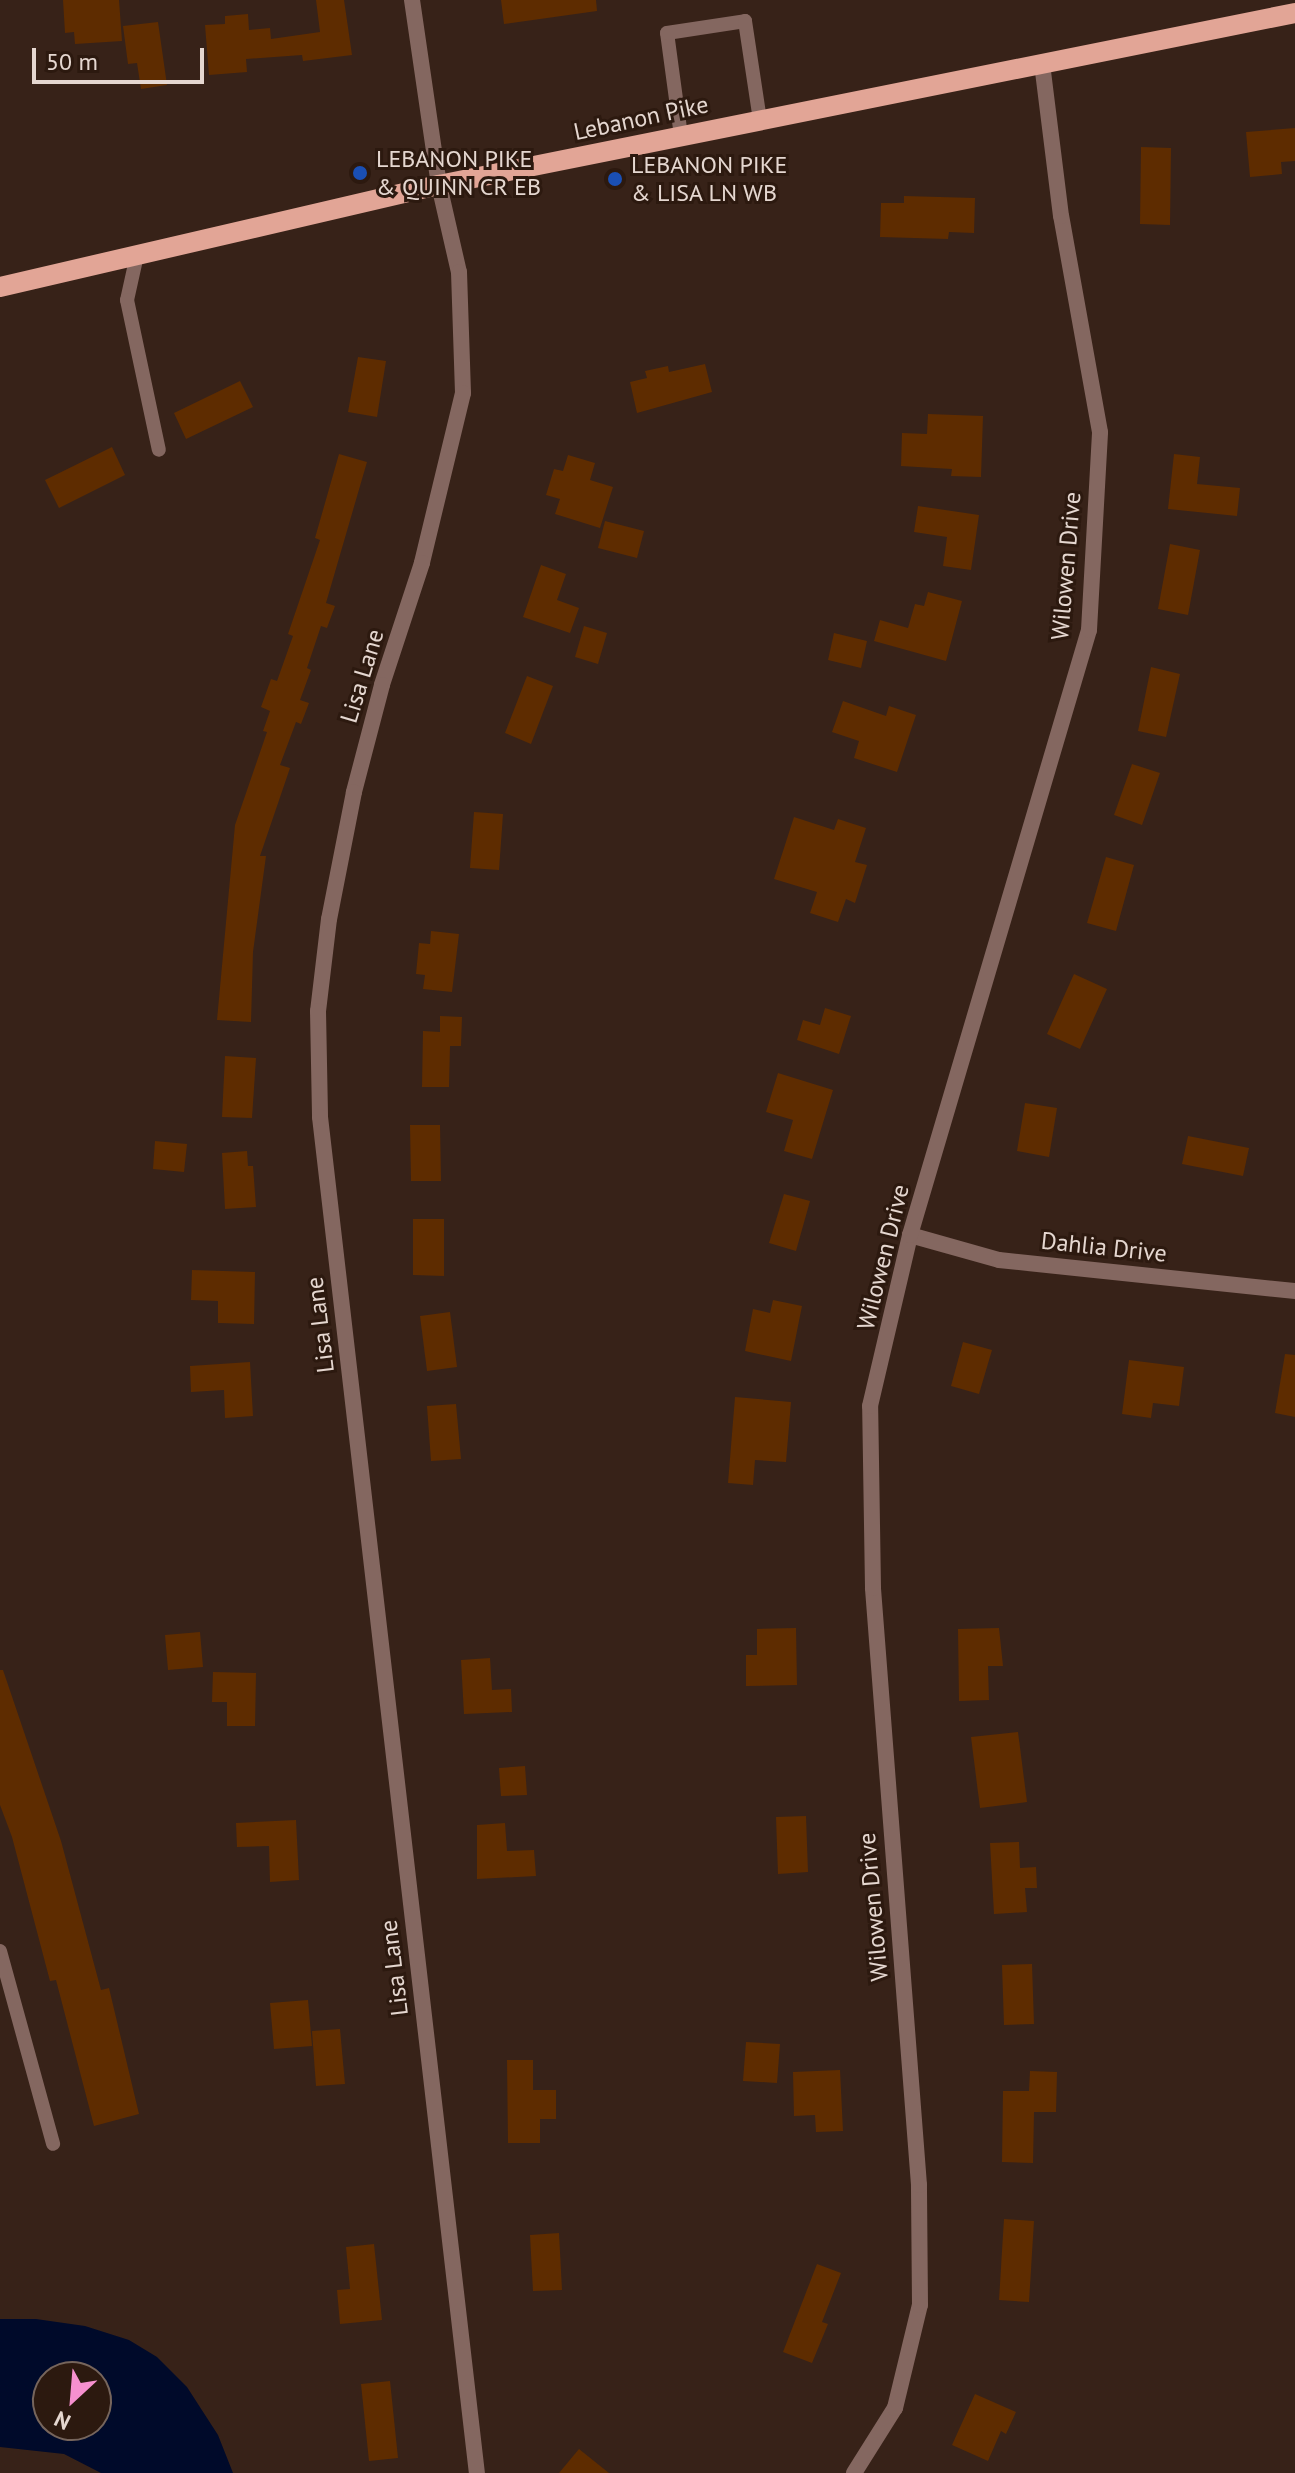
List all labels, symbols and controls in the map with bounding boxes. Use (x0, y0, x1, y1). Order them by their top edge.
scale bar (36, 32, 208, 82)
text: 50 m (46, 46, 98, 77)
street label: Lebanon Pike (571, 90, 711, 146)
place label: LEBANON PIKE & QUINN CR EB (376, 145, 541, 201)
place label: LEBANON PIKE & LISA LN WB (631, 151, 787, 207)
marker: LEBANON PIKE & QUINN CR EB (351, 164, 369, 182)
marker: LEBANON PIKE & LISA LN WB (606, 170, 624, 188)
street label: Wilowen Drive (1045, 491, 1087, 641)
street label: Lisa Lane (334, 626, 390, 726)
street label: Wilowen Drive (851, 1181, 915, 1333)
street label: Dahlia Drive (1040, 1226, 1168, 1268)
street label: Lisa Lane (300, 1275, 340, 1375)
street label: Wilowen Drive (852, 1832, 894, 1982)
street label: Lisa Lane (374, 1918, 414, 2018)
north arrow (32, 2361, 112, 2441)
text: N (50, 2405, 75, 2437)

